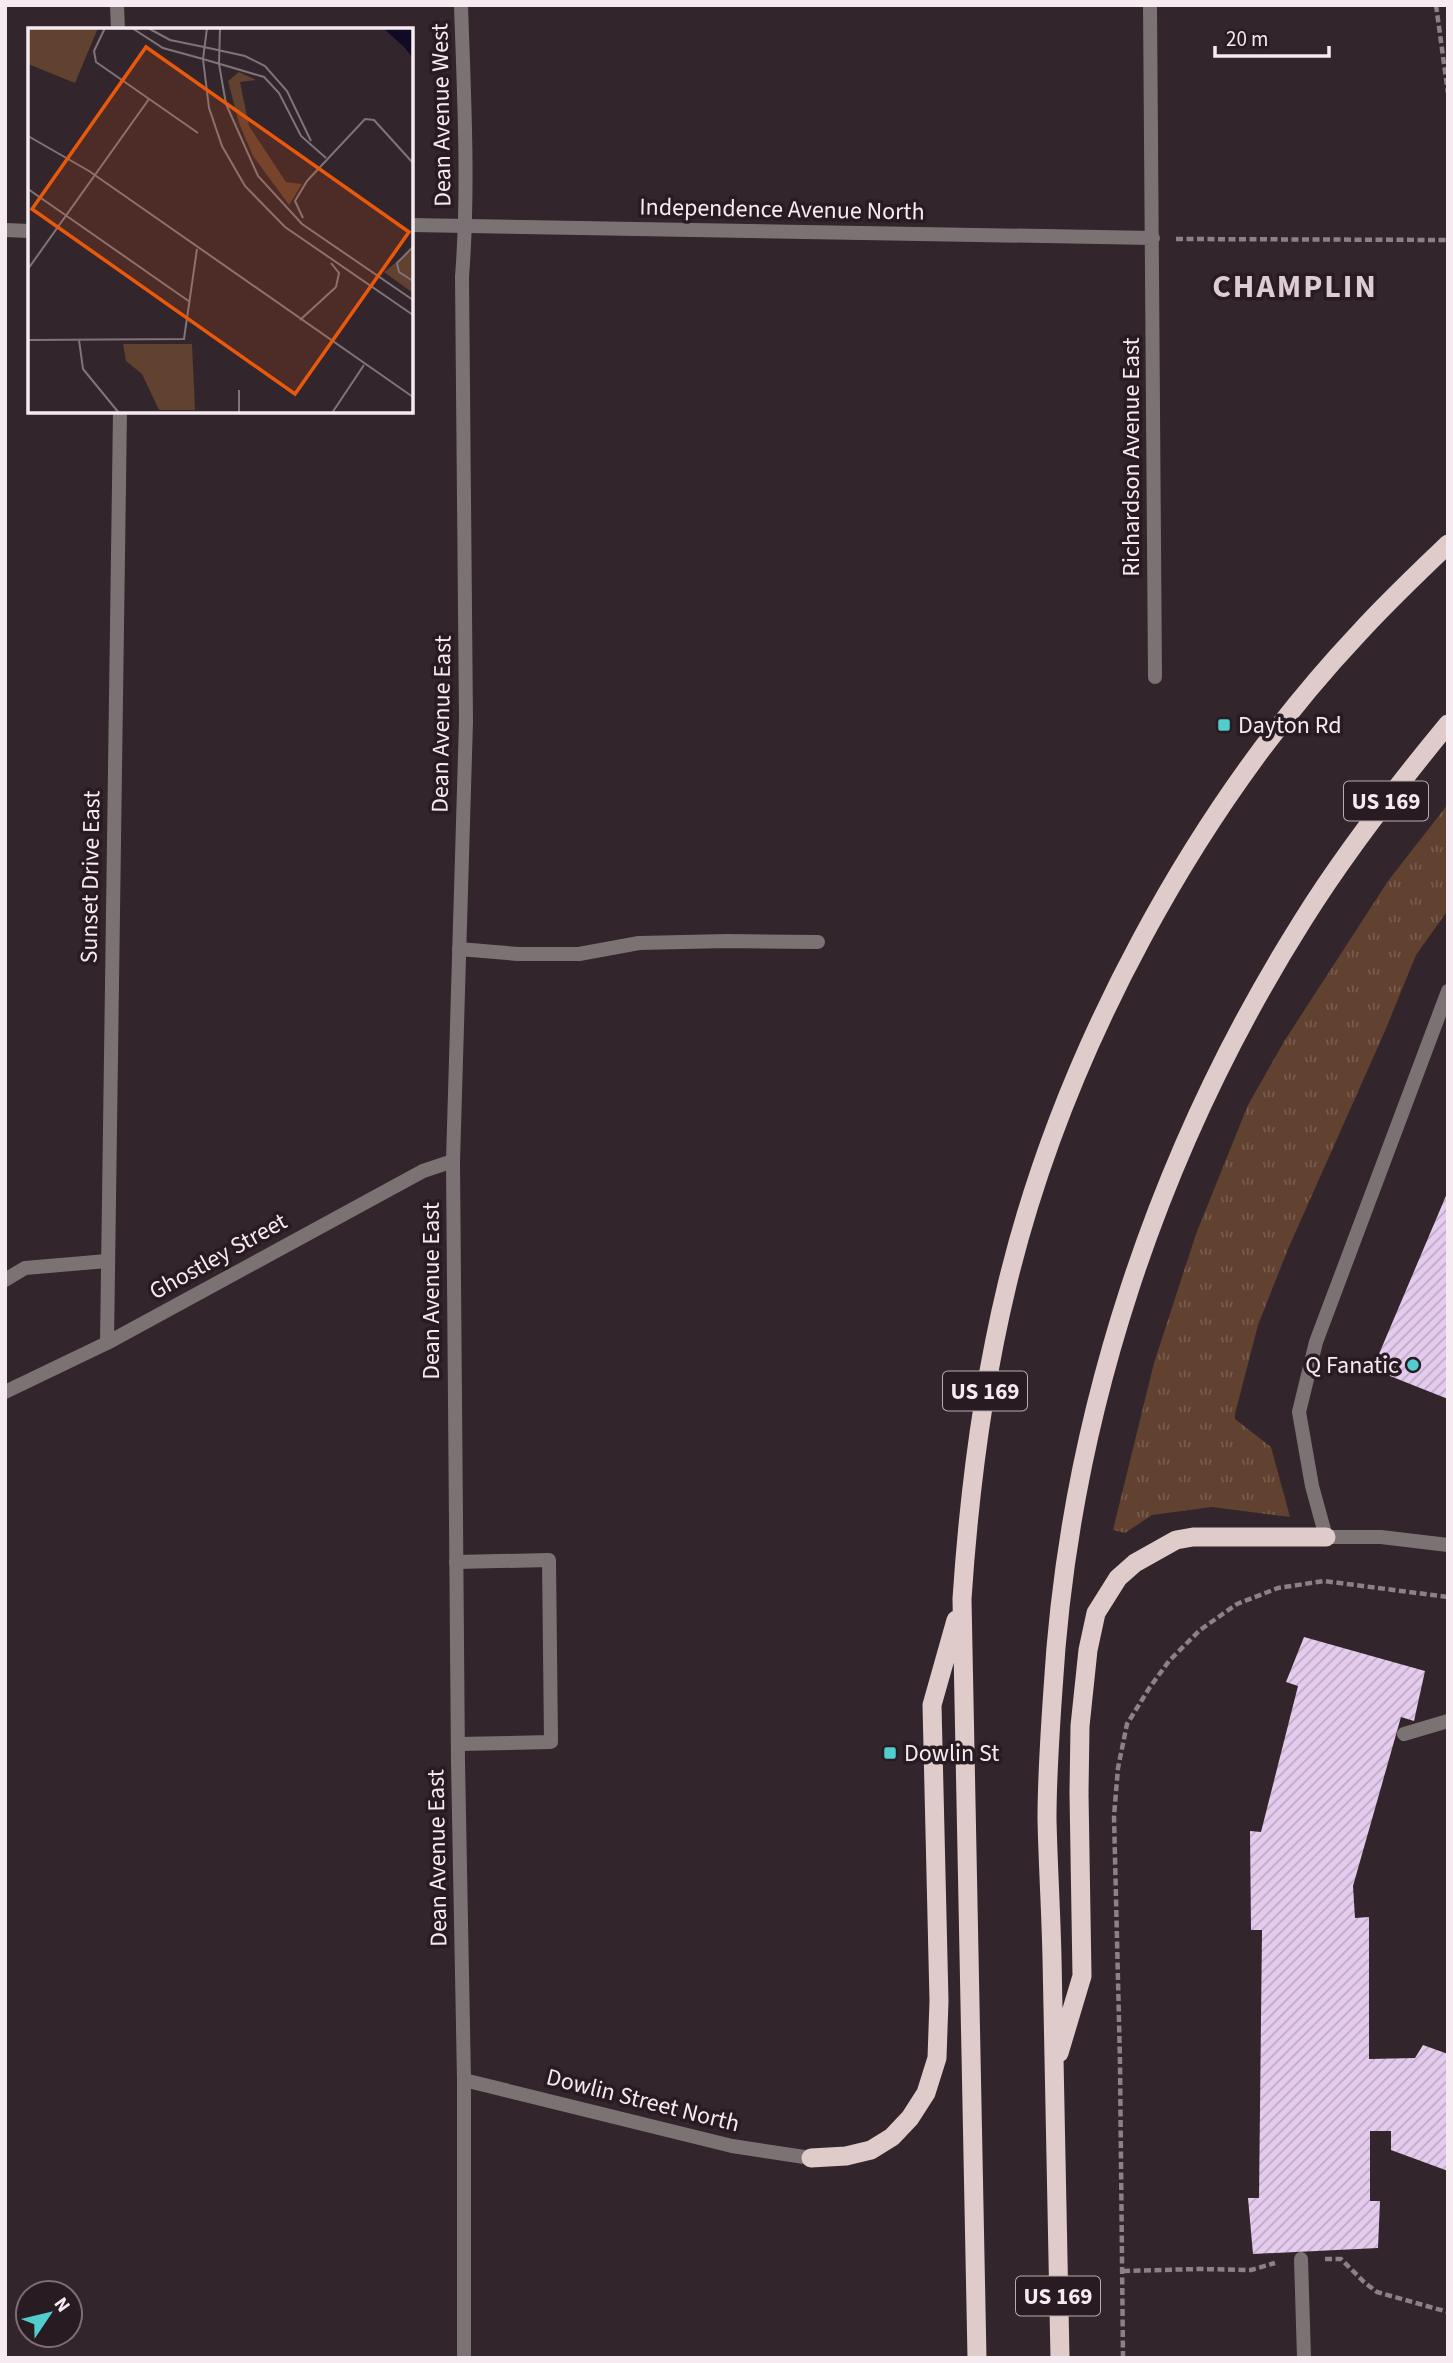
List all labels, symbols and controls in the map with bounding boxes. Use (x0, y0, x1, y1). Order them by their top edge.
scale bar (1215, 14, 1329, 58)
street label: Dean Avenue West (422, 23, 461, 207)
text: 20 m (1226, 24, 1268, 54)
inset map (28, 28, 413, 413)
street label: Independence Avenue North (639, 190, 925, 229)
district label: CHAMPLIN (1212, 264, 1378, 310)
street label: Richardson Avenue East (1114, 337, 1149, 577)
street label: Dean Avenue East (422, 635, 461, 813)
place label: Dayton Rd (1238, 708, 1342, 743)
marker: Dayton Rd (1216, 717, 1232, 733)
road number: US 169 (1344, 782, 1428, 820)
street label: Sunset Drive East (71, 790, 110, 964)
street label: Dean Avenue East (414, 1202, 449, 1380)
street label: Ghostley Street (143, 1204, 294, 1309)
place label: Q Fanatic (1305, 1348, 1399, 1383)
marker: Q Fanatic (1405, 1357, 1421, 1373)
road number: US 169 (943, 1372, 1027, 1410)
place label: Dowlin St (904, 1736, 999, 1771)
marker: Dowlin St (882, 1745, 898, 1761)
street label: Dean Avenue East (418, 1769, 457, 1947)
street label: Dowlin Street North (543, 2060, 743, 2141)
road number: US 169 (1016, 2276, 1100, 2316)
north arrow (14, 2279, 84, 2349)
text: N (47, 2292, 76, 2318)

